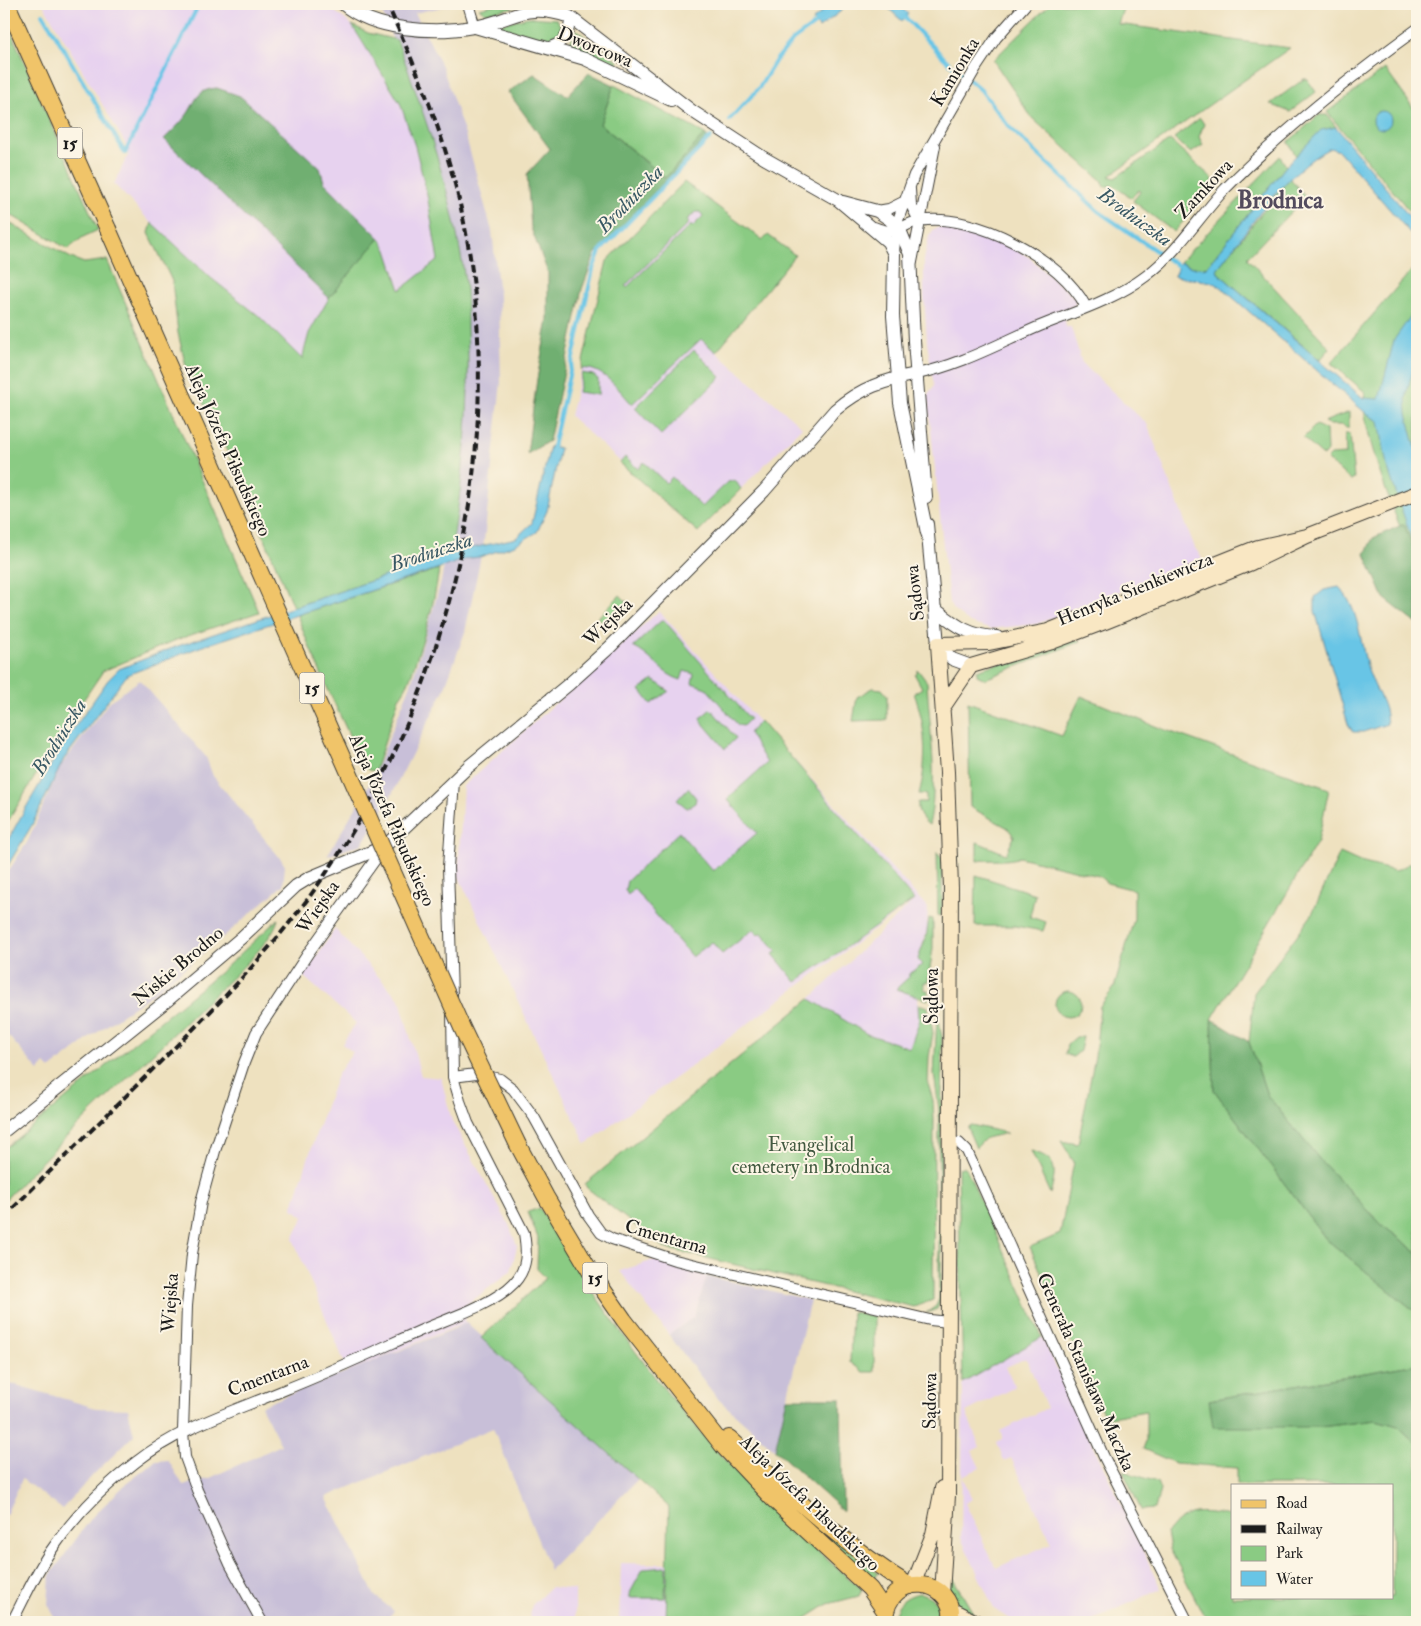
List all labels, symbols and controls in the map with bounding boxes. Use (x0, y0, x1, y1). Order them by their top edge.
street label: Dworcowa (554, 21, 636, 73)
street label: Kamionka (925, 33, 985, 111)
road number: 15 (58, 128, 82, 158)
street label: Zamkowa (1170, 154, 1238, 224)
water label: Brodniczka (591, 160, 669, 239)
water label: Brodniczka (1092, 181, 1177, 252)
district label: Brodnica (1237, 185, 1324, 216)
street label: Aleja Józefa Piłsudskiego (179, 359, 277, 540)
water label: Brodniczka (386, 527, 475, 577)
street label: Henryka Sienkiewicza (1054, 547, 1217, 631)
street label: Sądowa (900, 564, 930, 622)
street label: Wiejska (577, 592, 638, 652)
road number: 15 (300, 672, 324, 704)
water label: Brodniczka (25, 694, 92, 781)
street label: Aleja Józefa Piłsudskiego (343, 729, 441, 910)
street label: Wiejska (290, 875, 345, 939)
street label: Niskie Brodno (128, 921, 228, 1011)
street label: Sądowa (920, 968, 944, 1024)
park label: Evangelical cemetery in Brodnica (732, 1133, 891, 1179)
street label: Cmentarna (622, 1214, 710, 1260)
road number: 15 (582, 1262, 608, 1294)
street label: Generała Stanisława Maczka (1031, 1269, 1141, 1475)
street label: Wiejska (156, 1272, 184, 1335)
street label: Cmentarna (224, 1350, 312, 1402)
street label: Sądowa (918, 1372, 942, 1429)
street label: Aleja Józefa Piłsudskiego (734, 1429, 885, 1576)
legend (1231, 1484, 1394, 1598)
text: Road (1276, 1494, 1308, 1513)
text: Railway (1276, 1520, 1323, 1539)
text: Park (1276, 1544, 1303, 1563)
text: Water (1275, 1570, 1313, 1589)

